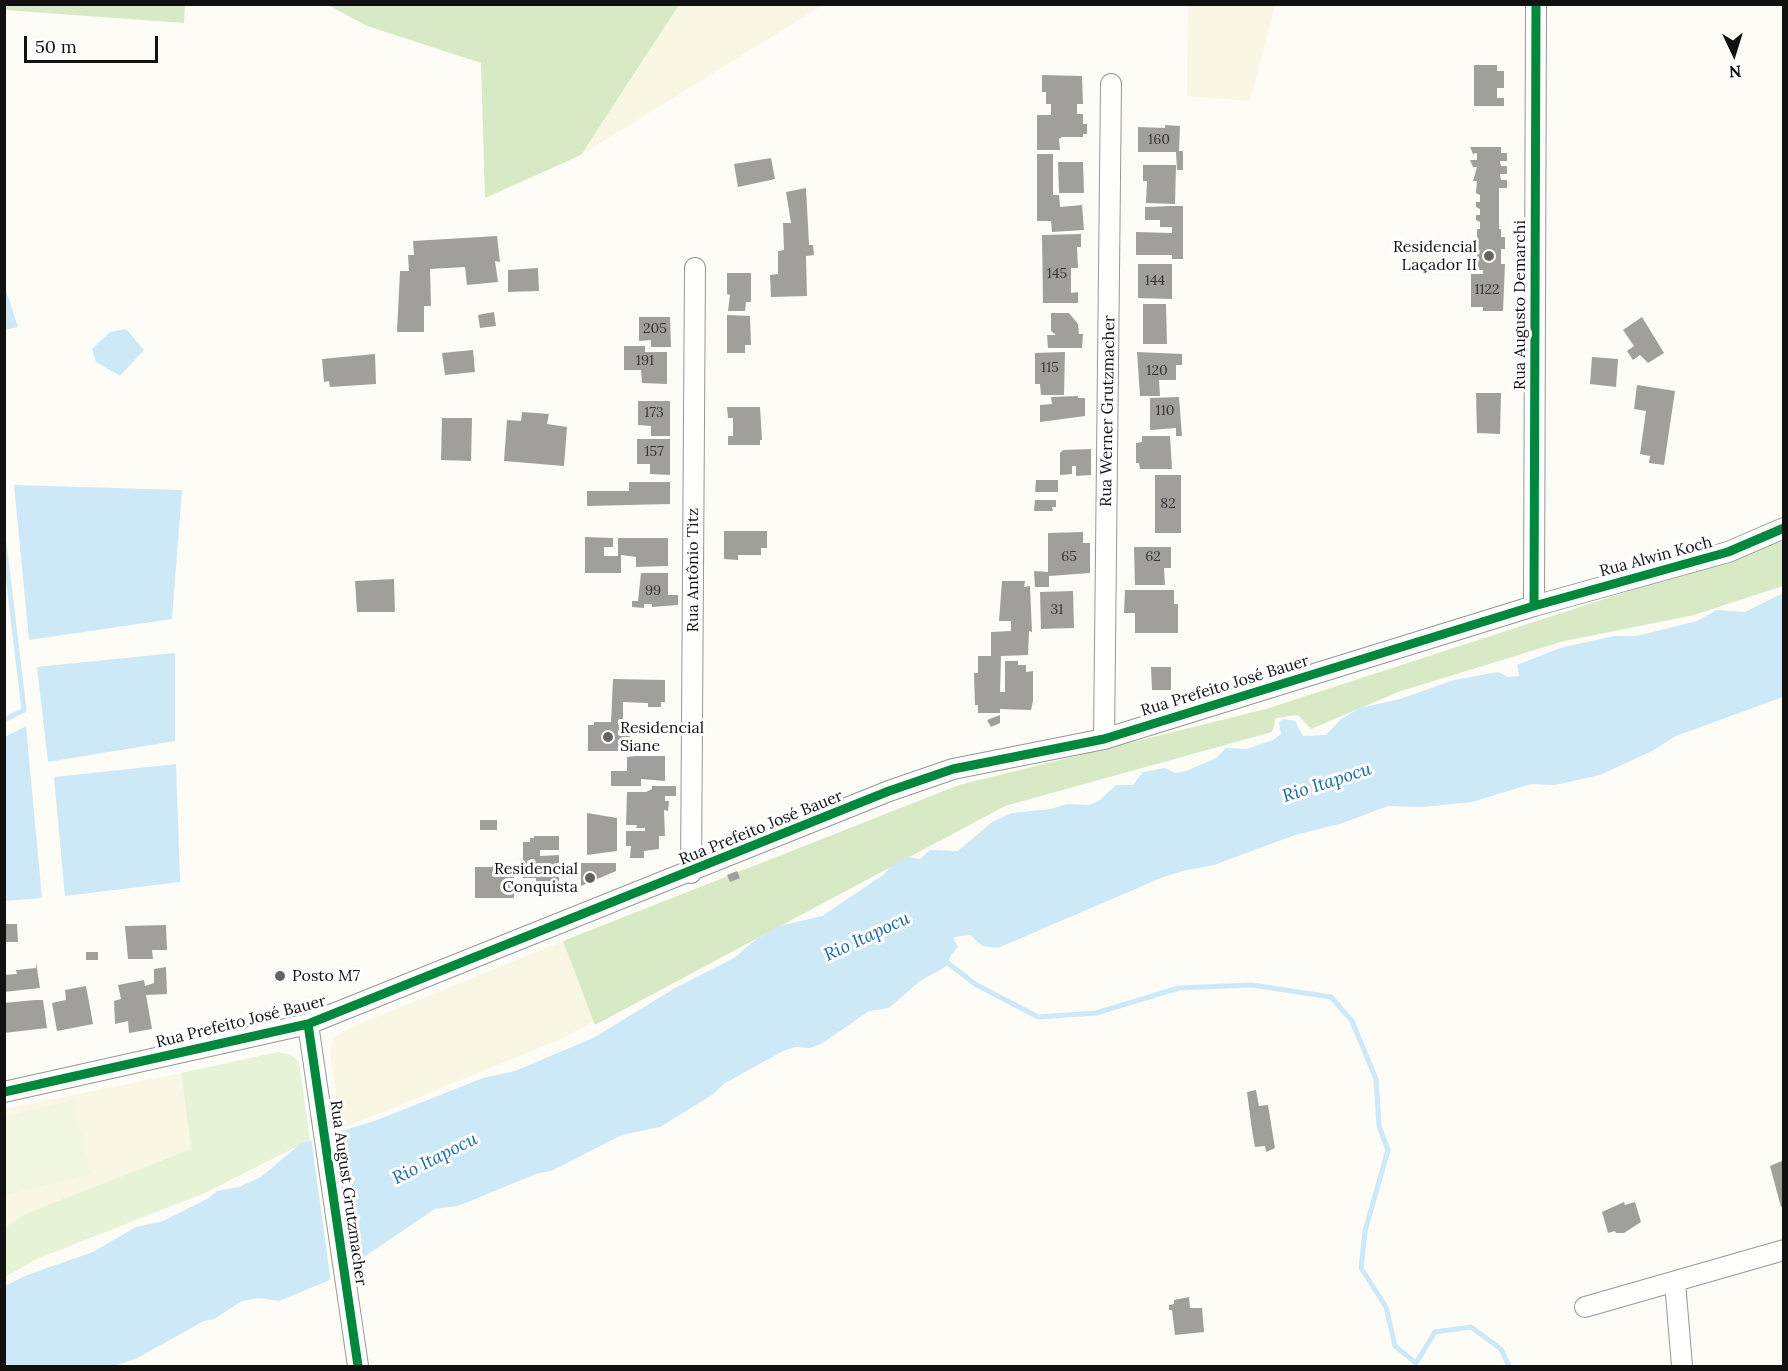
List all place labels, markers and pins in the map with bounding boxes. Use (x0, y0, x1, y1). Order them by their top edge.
place label: Residencial Laçador II (1393, 237, 1477, 275)
marker: Residencial Laçador II (1482, 249, 1496, 263)
place label: Residencial Siane (620, 718, 704, 756)
marker: Residencial Siane (601, 730, 615, 744)
place label: Residencial Conquista (494, 859, 578, 897)
marker: Residencial Conquista (583, 871, 597, 885)
place label: Posto M7 (292, 966, 360, 986)
marker: Posto M7 (273, 969, 287, 983)

